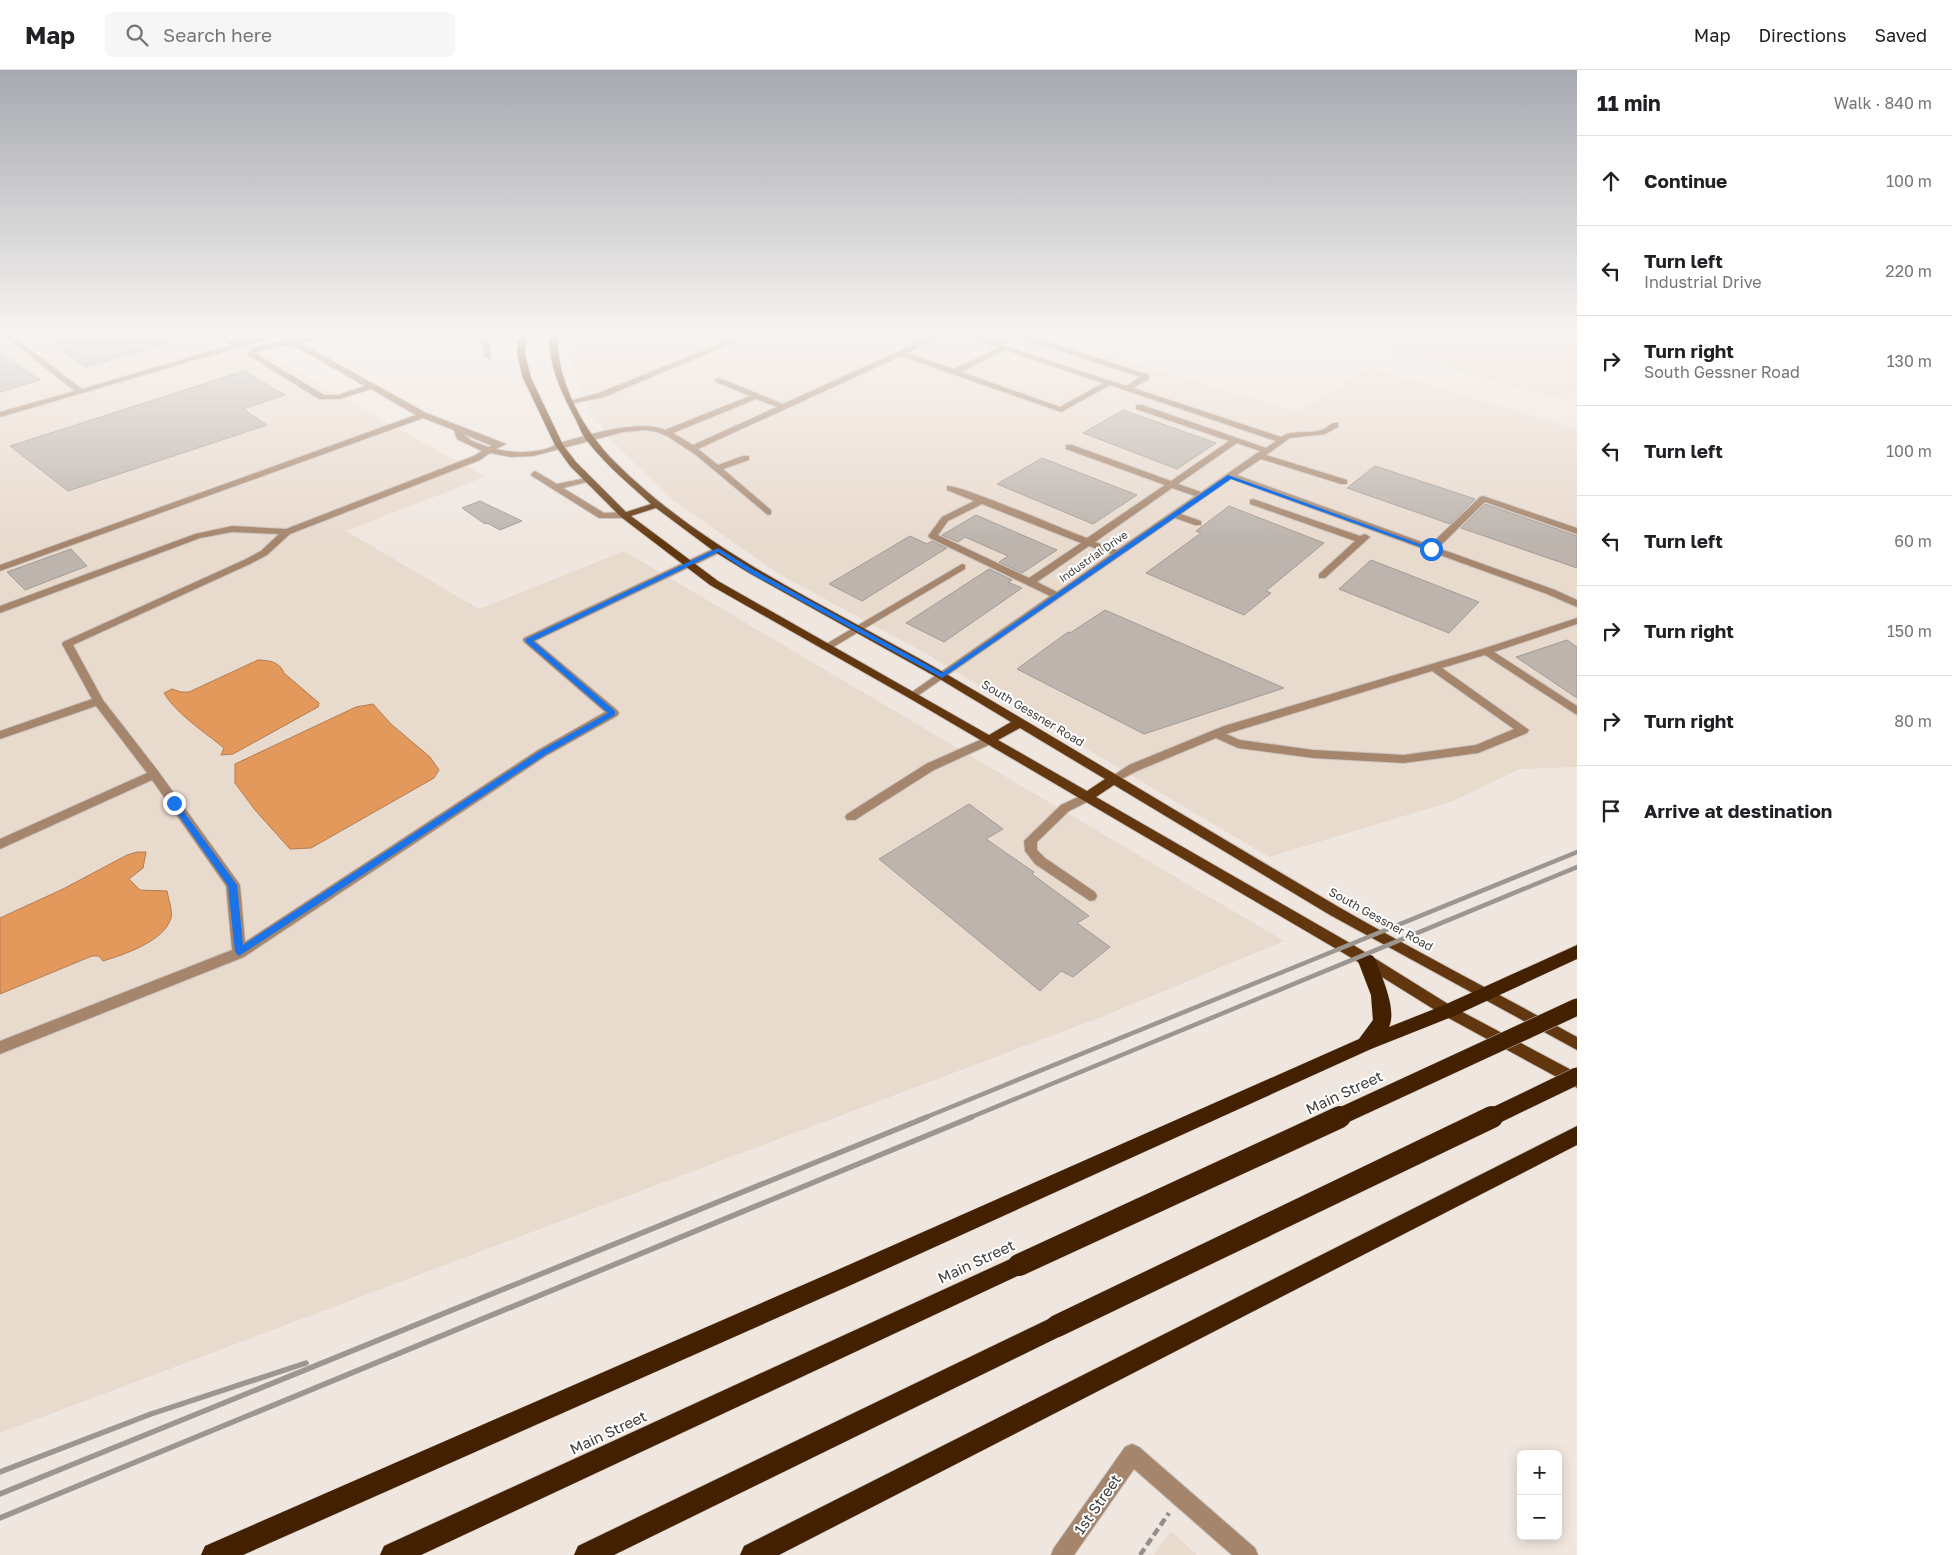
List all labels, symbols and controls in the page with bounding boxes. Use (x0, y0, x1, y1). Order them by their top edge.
search box (105, 12, 455, 57)
text: Map (25, 20, 75, 49)
icon: search (123, 21, 151, 49)
text: Search here (163, 23, 272, 46)
text: Map (1694, 24, 1730, 46)
text: Directions (1758, 24, 1846, 46)
text: Saved (1874, 24, 1927, 46)
text: 11 min (1597, 90, 1661, 116)
text: Walk · 840 m (1834, 93, 1932, 113)
icon: ahead (1597, 167, 1625, 195)
text: Continue (1644, 169, 1727, 192)
text: 100 m (1886, 171, 1932, 191)
text: Turn left (1644, 249, 1723, 272)
icon: left (1597, 257, 1625, 285)
text: 220 m (1885, 261, 1932, 281)
text: Industrial Drive (1644, 272, 1762, 292)
text: Turn right (1644, 339, 1734, 362)
icon: right (1597, 347, 1625, 375)
text: 130 m (1887, 351, 1932, 371)
text: South Gessner Road (1644, 362, 1800, 382)
icon: left (1597, 437, 1625, 465)
text: Turn left (1644, 439, 1723, 462)
text: 100 m (1886, 441, 1932, 461)
street label: Industrial Drive (1056, 527, 1130, 585)
icon: left (1597, 527, 1625, 555)
text: Turn left (1644, 529, 1723, 552)
text: 60 m (1894, 531, 1932, 551)
route start (1420, 538, 1443, 561)
icon: right (1597, 617, 1625, 645)
text: Turn right (1644, 619, 1734, 642)
text: 150 m (1887, 621, 1932, 641)
street label: South Gessner Road (979, 676, 1087, 750)
icon: right (1597, 707, 1625, 735)
text: Turn right (1644, 709, 1734, 732)
text: 80 m (1894, 711, 1932, 731)
route end (163, 792, 186, 815)
icon: arrive (1597, 797, 1625, 825)
text: Arrive at destination (1644, 799, 1832, 822)
street label: South Gessner Road (1326, 884, 1436, 954)
street label: Main Street (1303, 1066, 1385, 1118)
street label: Main Street (935, 1235, 1017, 1287)
street label: Main Street (567, 1406, 649, 1458)
map controls (1517, 1450, 1562, 1540)
button: + (1517, 1450, 1562, 1495)
street label: 1st Street (1070, 1470, 1124, 1538)
button: − (1517, 1495, 1562, 1540)

